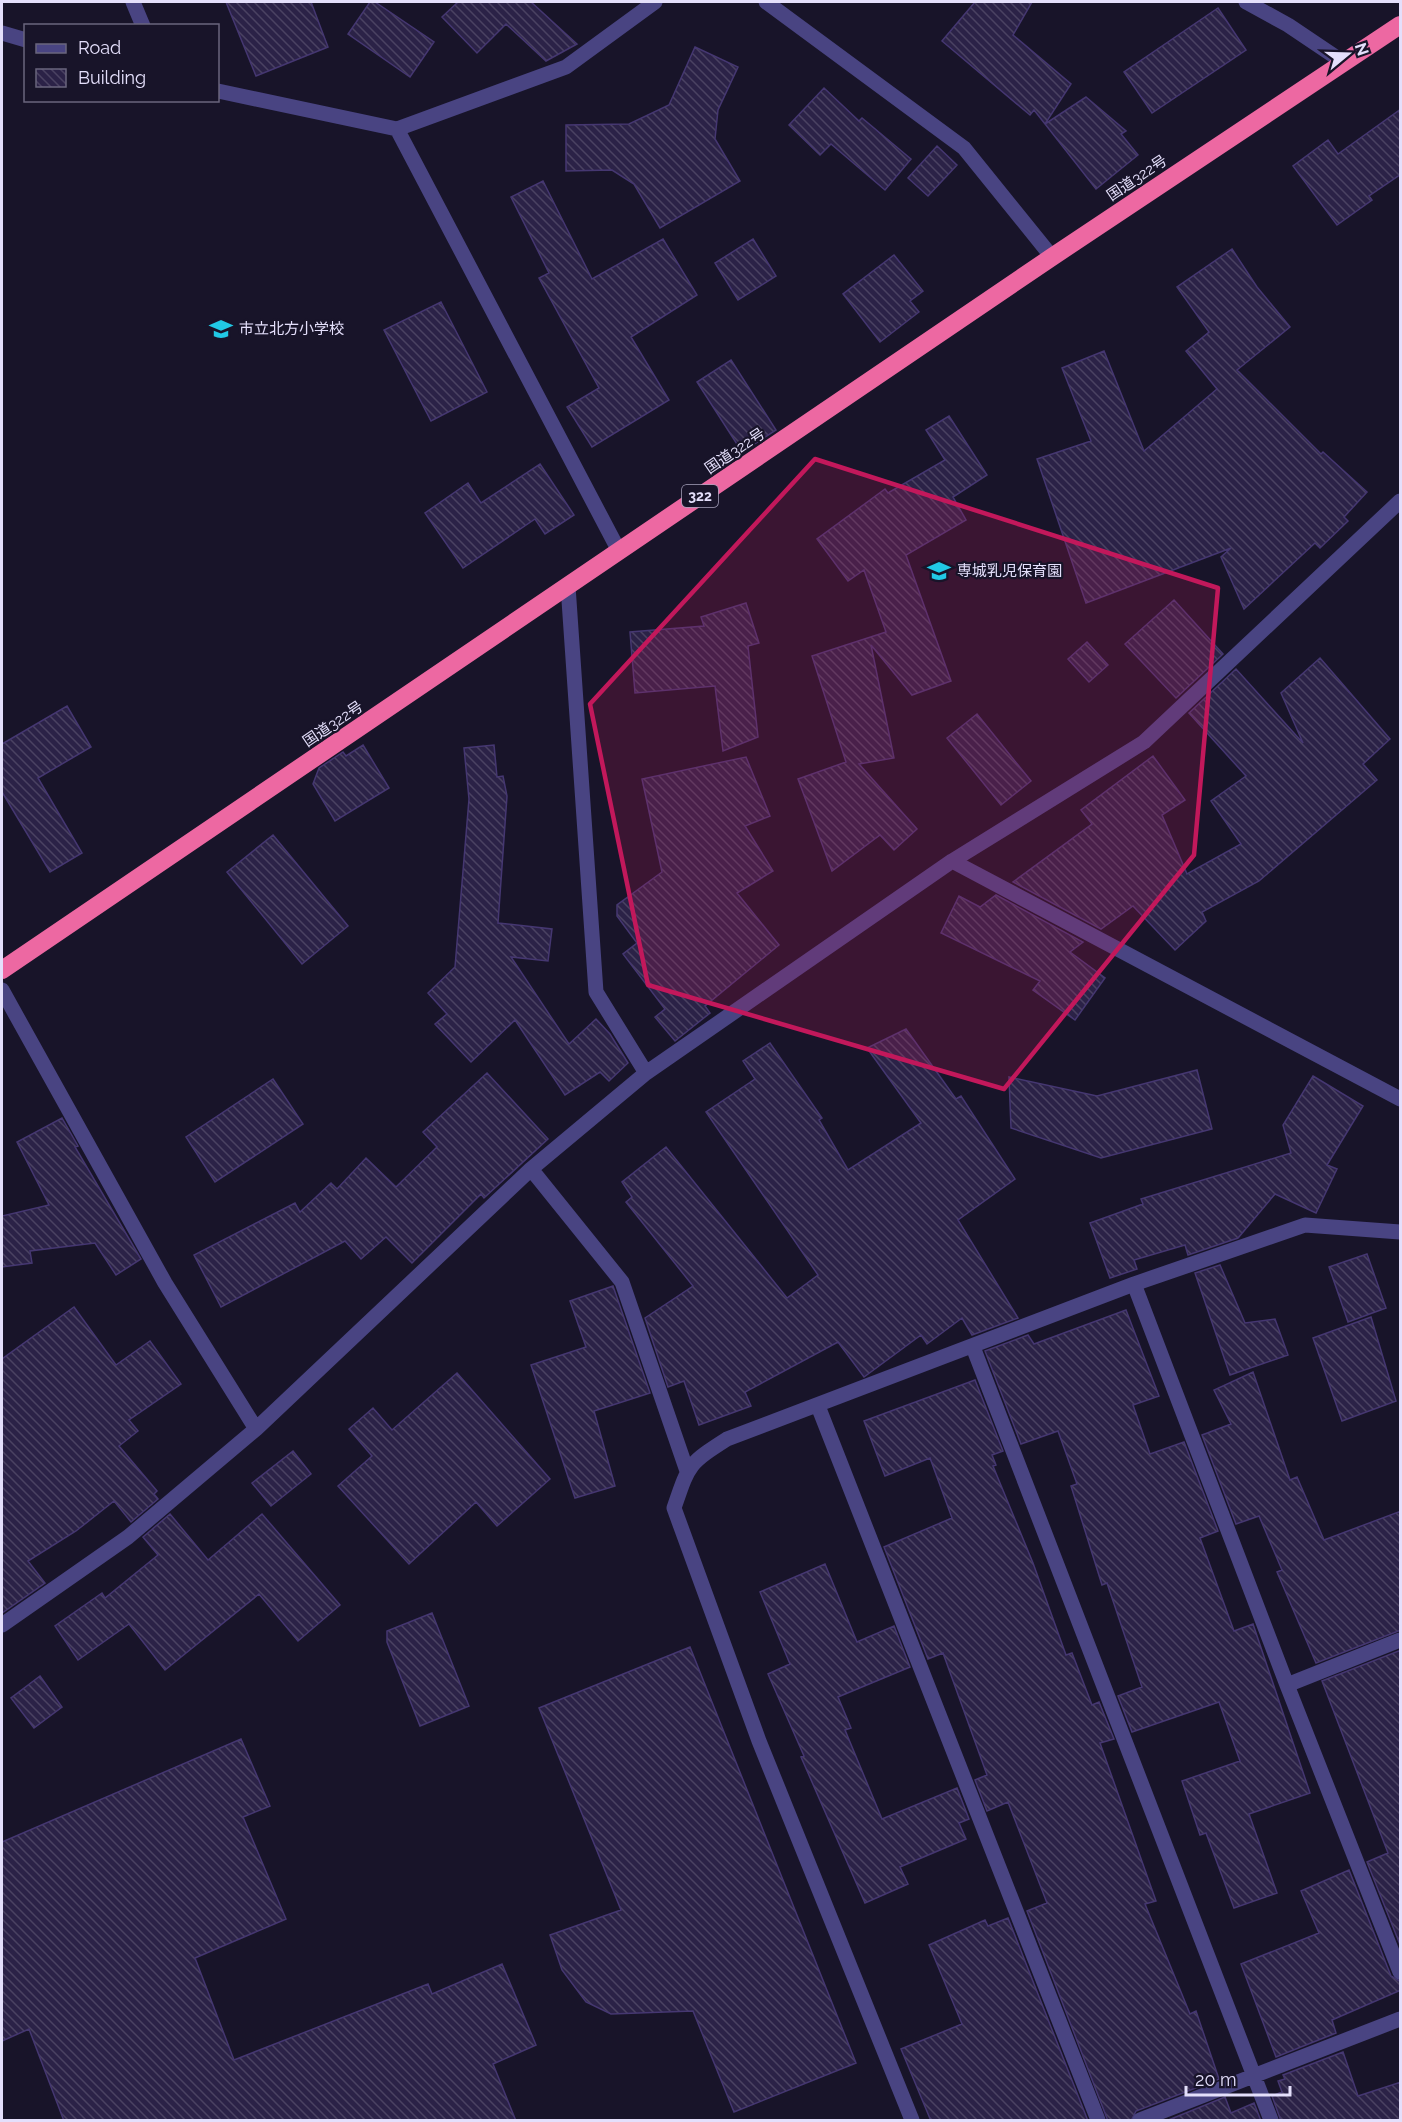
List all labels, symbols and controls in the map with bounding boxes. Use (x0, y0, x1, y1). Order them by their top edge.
legend (24, 24, 219, 102)
north arrow (1318, 24, 1378, 84)
text: Road (78, 37, 121, 58)
text: N (1351, 40, 1373, 58)
text: Building (78, 67, 146, 88)
street label: 国道322号 (1104, 151, 1170, 205)
school or university icon: 市立北方小学校 (208, 316, 234, 342)
place label: 市立北方小学校 (239, 320, 344, 338)
street label: 国道322号 (702, 424, 768, 478)
road number: 322 (682, 485, 718, 507)
school or university icon: 専城乳児保育園 (926, 558, 952, 584)
place label: 専城乳児保育園 (957, 562, 1062, 580)
street label: 国道322号 (300, 697, 366, 751)
scale bar (1186, 2059, 1290, 2097)
text: 20 m (1195, 2069, 1237, 2090)

